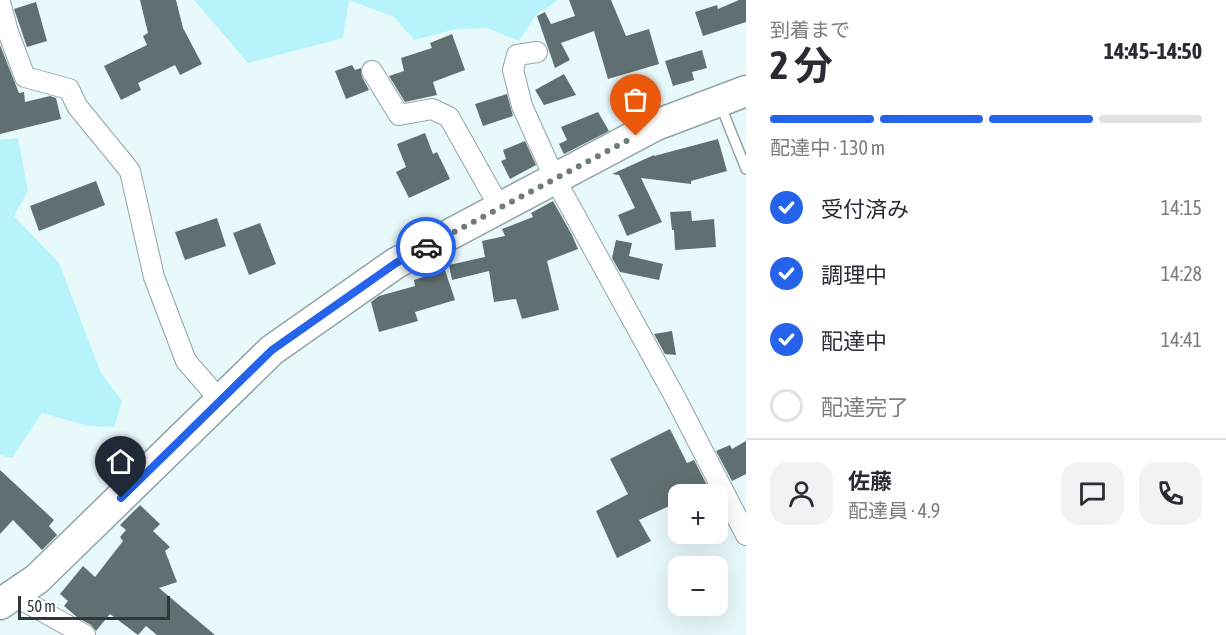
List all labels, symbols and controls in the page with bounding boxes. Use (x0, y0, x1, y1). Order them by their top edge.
text: 到着まで (770, 18, 850, 41)
text: 14:45–14:50 (1104, 38, 1202, 64)
text: 2 分 (770, 43, 833, 87)
pin (610, 74, 661, 136)
icon: bag (619, 83, 652, 116)
text: 配達中 · 130 m (770, 136, 885, 159)
icon: check (770, 191, 803, 224)
text: 受付済み (821, 196, 909, 222)
text: 14:15 (1161, 196, 1202, 219)
courier (396, 217, 456, 277)
icon: car (410, 231, 443, 264)
icon: check (770, 257, 803, 290)
text: 調理中 (821, 262, 887, 288)
text: 14:28 (1161, 262, 1202, 285)
icon: check (770, 323, 803, 356)
text: 配達中 (821, 328, 887, 354)
text: 14:41 (1161, 328, 1202, 351)
text: 配達完了 (821, 394, 909, 420)
pin (95, 436, 146, 498)
icon: home (104, 445, 137, 478)
button: person (770, 462, 833, 525)
button: chat (1061, 462, 1124, 525)
button: phone (1139, 462, 1202, 525)
text: 佐藤 (848, 468, 892, 494)
map controls (668, 484, 728, 616)
button: + (668, 484, 728, 544)
text: 配達員 · 4.9 (848, 499, 940, 522)
button: − (668, 556, 728, 616)
scale bar (18, 593, 170, 620)
text: 50 m (27, 597, 56, 615)

